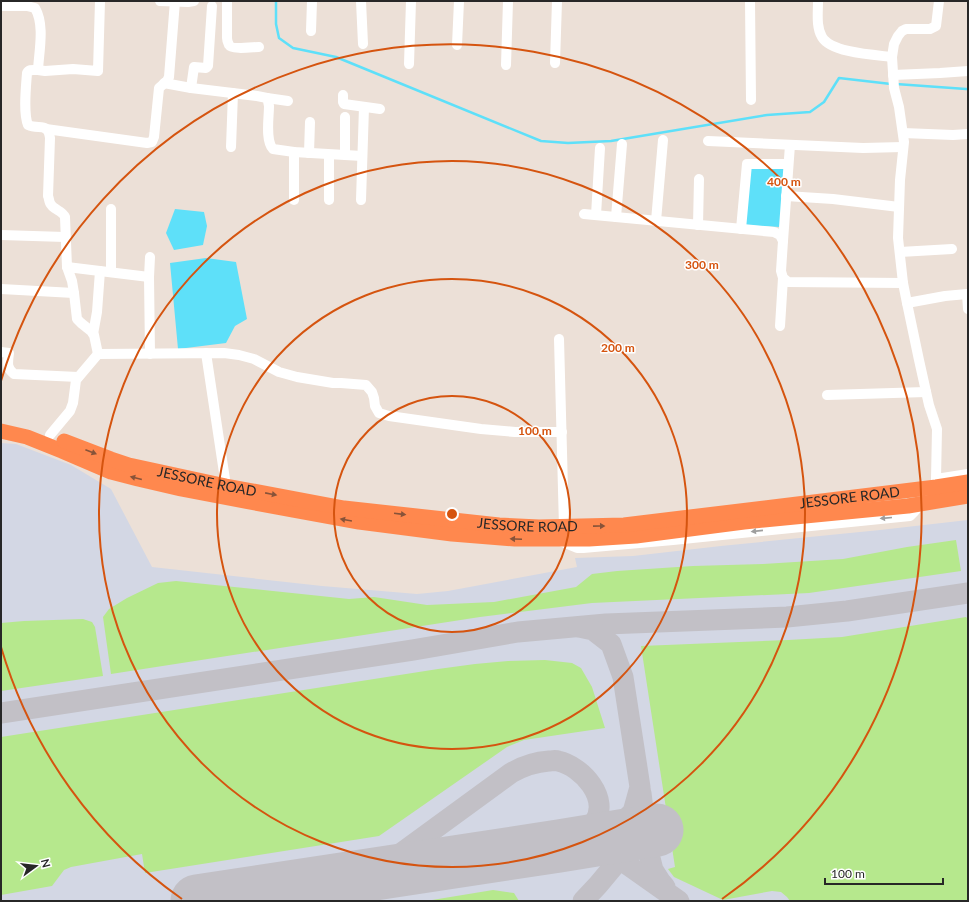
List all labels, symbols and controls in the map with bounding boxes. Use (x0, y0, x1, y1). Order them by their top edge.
text: 400 m (767, 174, 801, 189)
text: 300 m (685, 257, 719, 272)
text: 200 m (601, 340, 635, 355)
text: 100 m (518, 423, 552, 438)
one-way arrow (85, 449, 97, 455)
street label: JESSORE ROAD (156, 462, 258, 500)
one-way arrow (129, 475, 142, 481)
street label: JESSORE ROAD (799, 482, 901, 512)
one-way arrow (265, 492, 277, 498)
centre of rings (445, 507, 459, 521)
one-way arrow (394, 511, 406, 518)
street label: JESSORE ROAD (476, 514, 578, 535)
one-way arrow (880, 515, 892, 522)
one-way arrow (340, 516, 352, 522)
one-way arrow (593, 523, 606, 529)
one-way arrow (751, 528, 763, 535)
one-way arrow (510, 536, 522, 543)
north arrow (16, 846, 56, 886)
text: N (39, 858, 54, 869)
scale bar (825, 860, 943, 886)
text: 100 m (831, 866, 865, 881)

